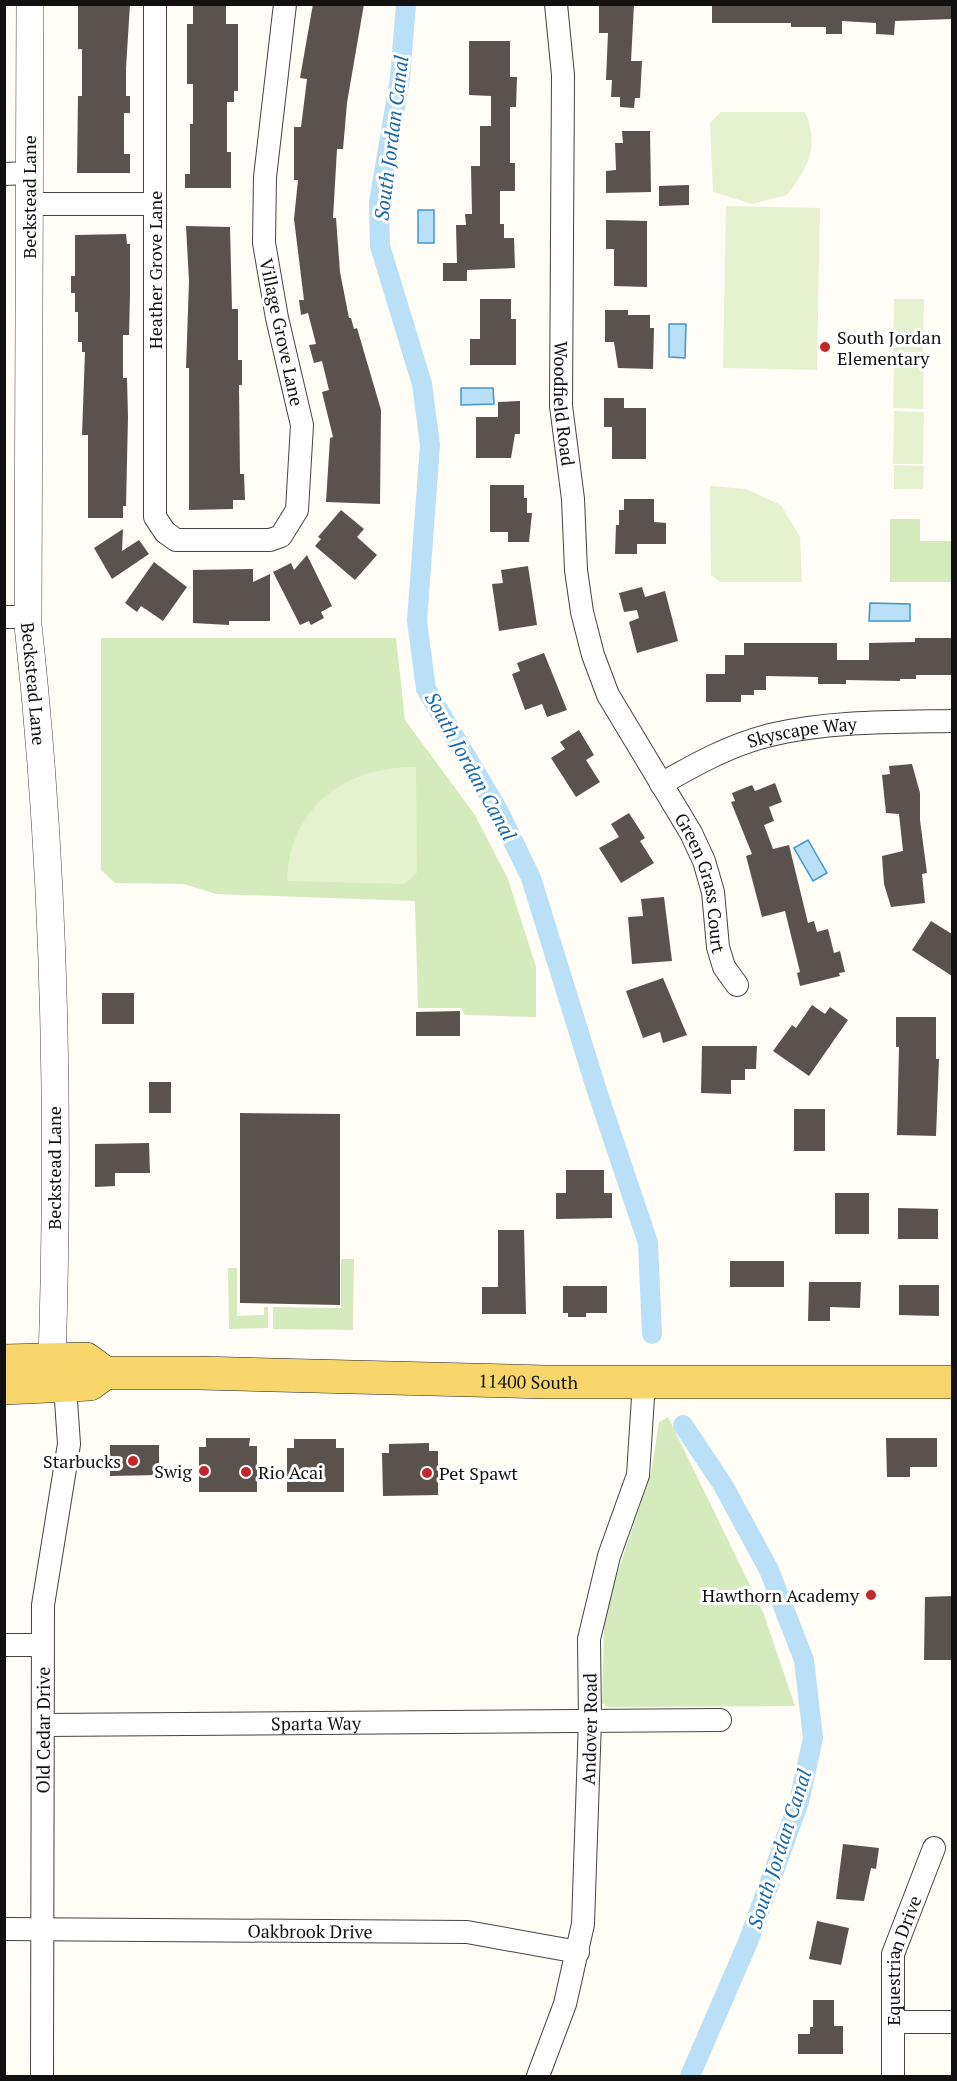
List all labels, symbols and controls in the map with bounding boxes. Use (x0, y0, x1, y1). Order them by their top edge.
water label: South Jordan Canal (367, 53, 415, 222)
street label: Beckstead Lane (17, 135, 41, 259)
street label: Heather Grove Lane (143, 191, 167, 349)
street label: Village Grove Lane (255, 256, 309, 408)
place label: South Jordan Elementary (837, 325, 942, 370)
marker: South Jordan Elementary (818, 340, 832, 354)
street label: Woodfield Road (549, 341, 581, 467)
street label: Beckstead Lane (16, 621, 52, 746)
water label: South Jordan Canal (419, 687, 523, 846)
street label: Skyscape Way (744, 711, 858, 753)
street label: Green Grass Court (670, 808, 731, 956)
street label: Beckstead Lane (42, 1106, 66, 1230)
street label: 11400 South (478, 1368, 578, 1394)
place label: Starbucks (43, 1449, 121, 1473)
marker: Starbucks (126, 1454, 140, 1468)
place label: Swig (154, 1459, 193, 1483)
place label: Rio Acai (258, 1460, 323, 1484)
place label: Pet Spawt (439, 1461, 518, 1485)
marker: Swig (197, 1464, 211, 1478)
marker: Rio Acai (239, 1465, 253, 1479)
marker: Pet Spawt (420, 1466, 434, 1480)
place label: Hawthorn Academy (702, 1583, 860, 1607)
marker: Hawthorn Academy (864, 1588, 878, 1602)
street label: Old Cedar Drive (31, 1667, 55, 1793)
street label: Andover Road (576, 1673, 602, 1785)
street label: Sparta Way (271, 1711, 362, 1735)
water label: South Jordan Canal (740, 1765, 818, 1932)
street label: Equestrian Drive (881, 1892, 927, 2026)
street label: Oakbrook Drive (247, 1919, 373, 1943)

